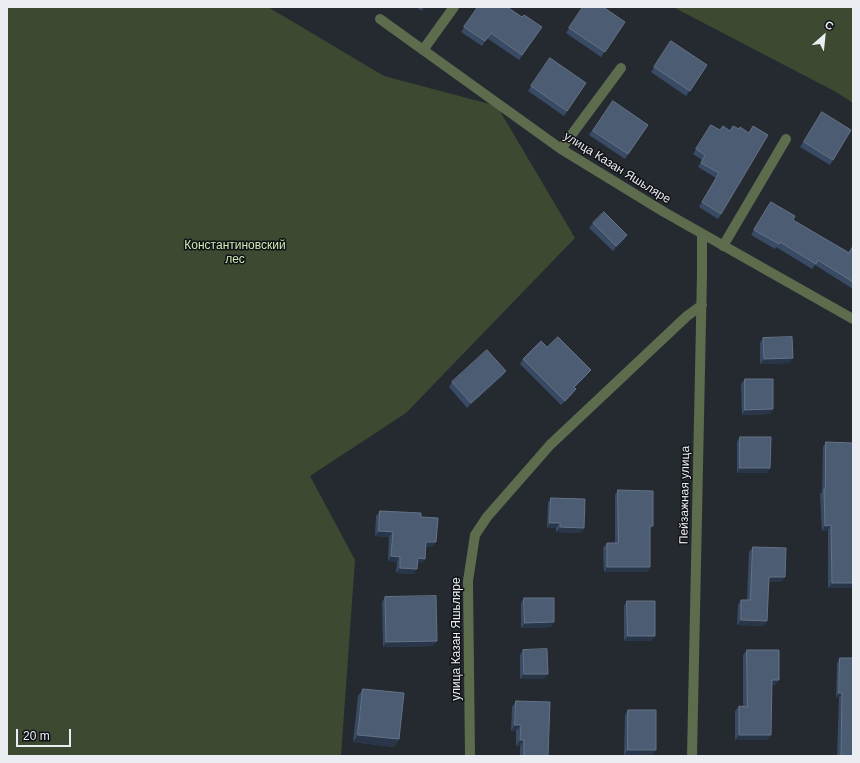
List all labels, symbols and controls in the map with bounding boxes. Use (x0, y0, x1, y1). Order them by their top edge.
north arrow (804, 16, 844, 56)
text: С (823, 18, 836, 32)
street label: улица Казан Яшьляре (561, 129, 673, 207)
park label: Константиновский лес (184, 239, 286, 267)
street label: Пейзажная улица (677, 446, 693, 544)
street label: улица Казан Яшьляре (450, 577, 464, 701)
scale bar (18, 721, 73, 747)
text: 20 m (23, 729, 50, 743)

